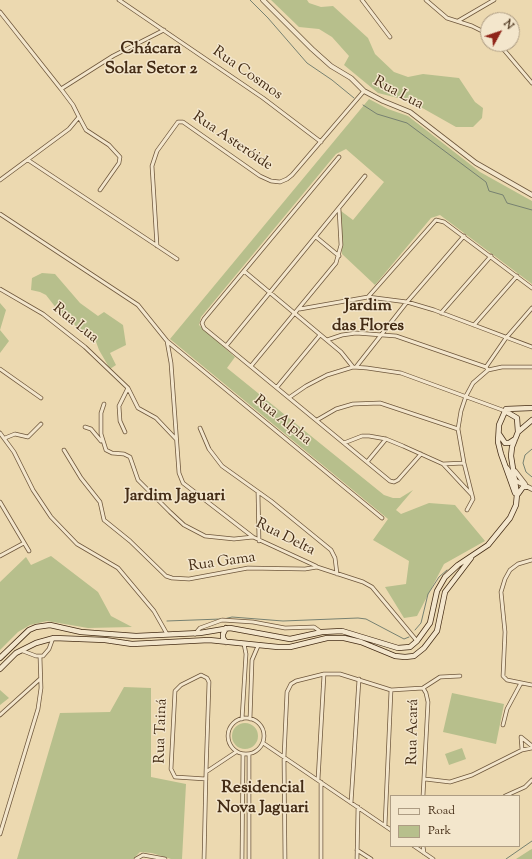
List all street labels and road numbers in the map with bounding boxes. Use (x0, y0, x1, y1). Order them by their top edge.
street label: Rua Cosmos (209, 43, 285, 105)
street label: Rua Lua (370, 73, 426, 115)
street label: Rua Asteróide (189, 109, 275, 175)
street label: Rua Lua (48, 300, 102, 348)
street label: Rua Alpha (249, 392, 315, 450)
street label: Rua Delta (252, 515, 318, 561)
street label: Rua Gama (187, 549, 257, 577)
street label: Rua Tainá (152, 698, 172, 764)
street label: Rua Acará (404, 699, 424, 765)

